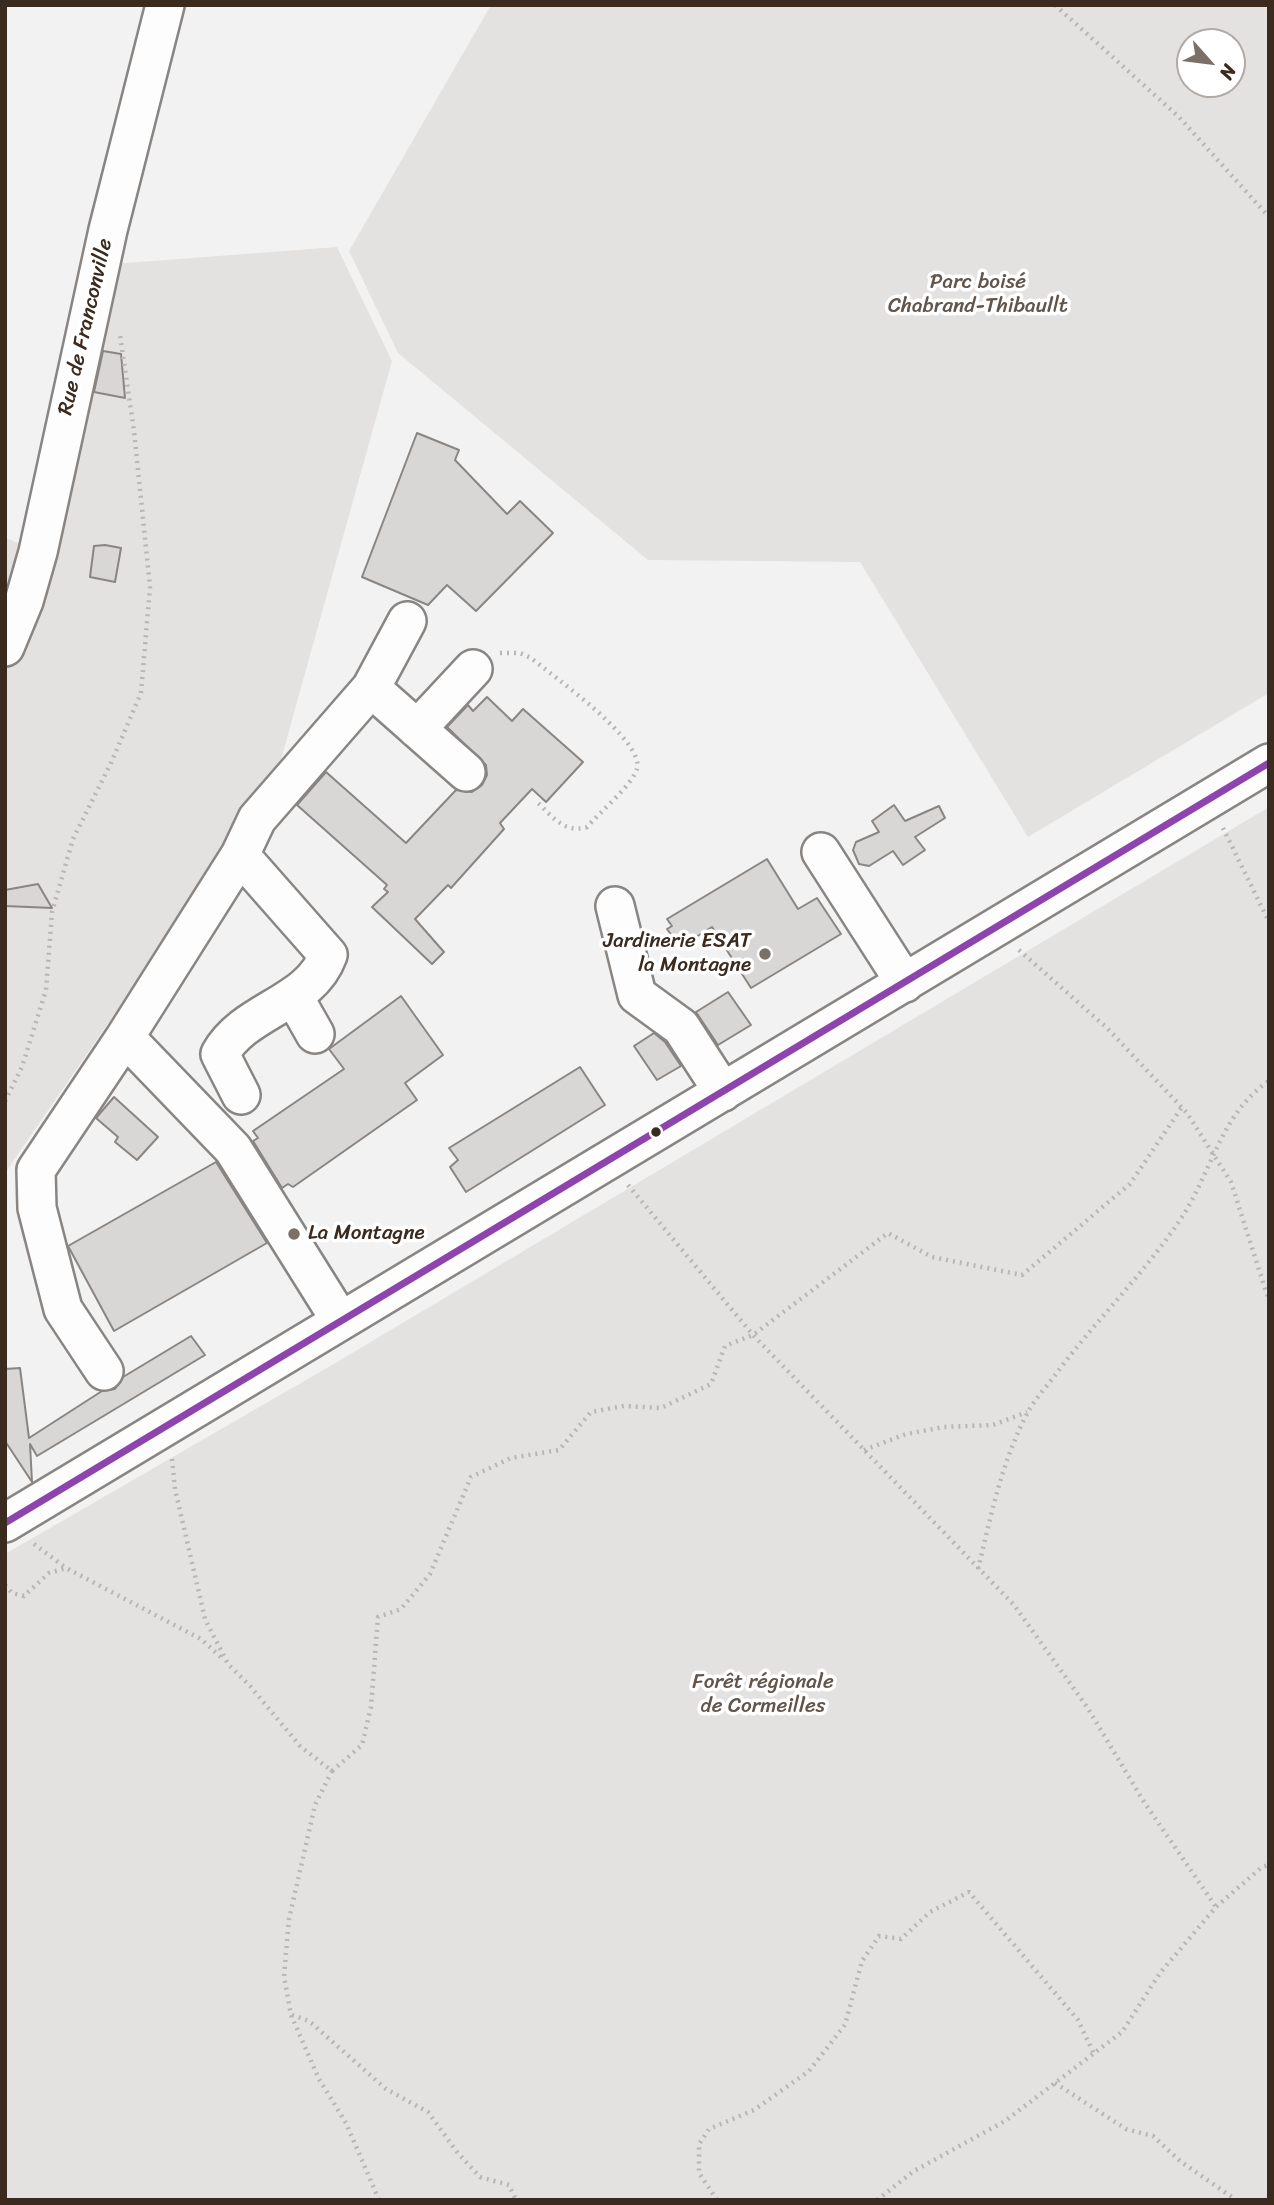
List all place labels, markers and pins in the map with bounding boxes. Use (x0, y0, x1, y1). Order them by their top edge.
place label: Jardinerie ESAT la Montagne (603, 929, 751, 979)
marker: Jardinerie ESAT la Montagne (757, 946, 773, 962)
unlabelled marker (649, 1125, 663, 1139)
place label: La Montagne (308, 1221, 425, 1247)
marker: La Montagne (286, 1226, 302, 1242)

